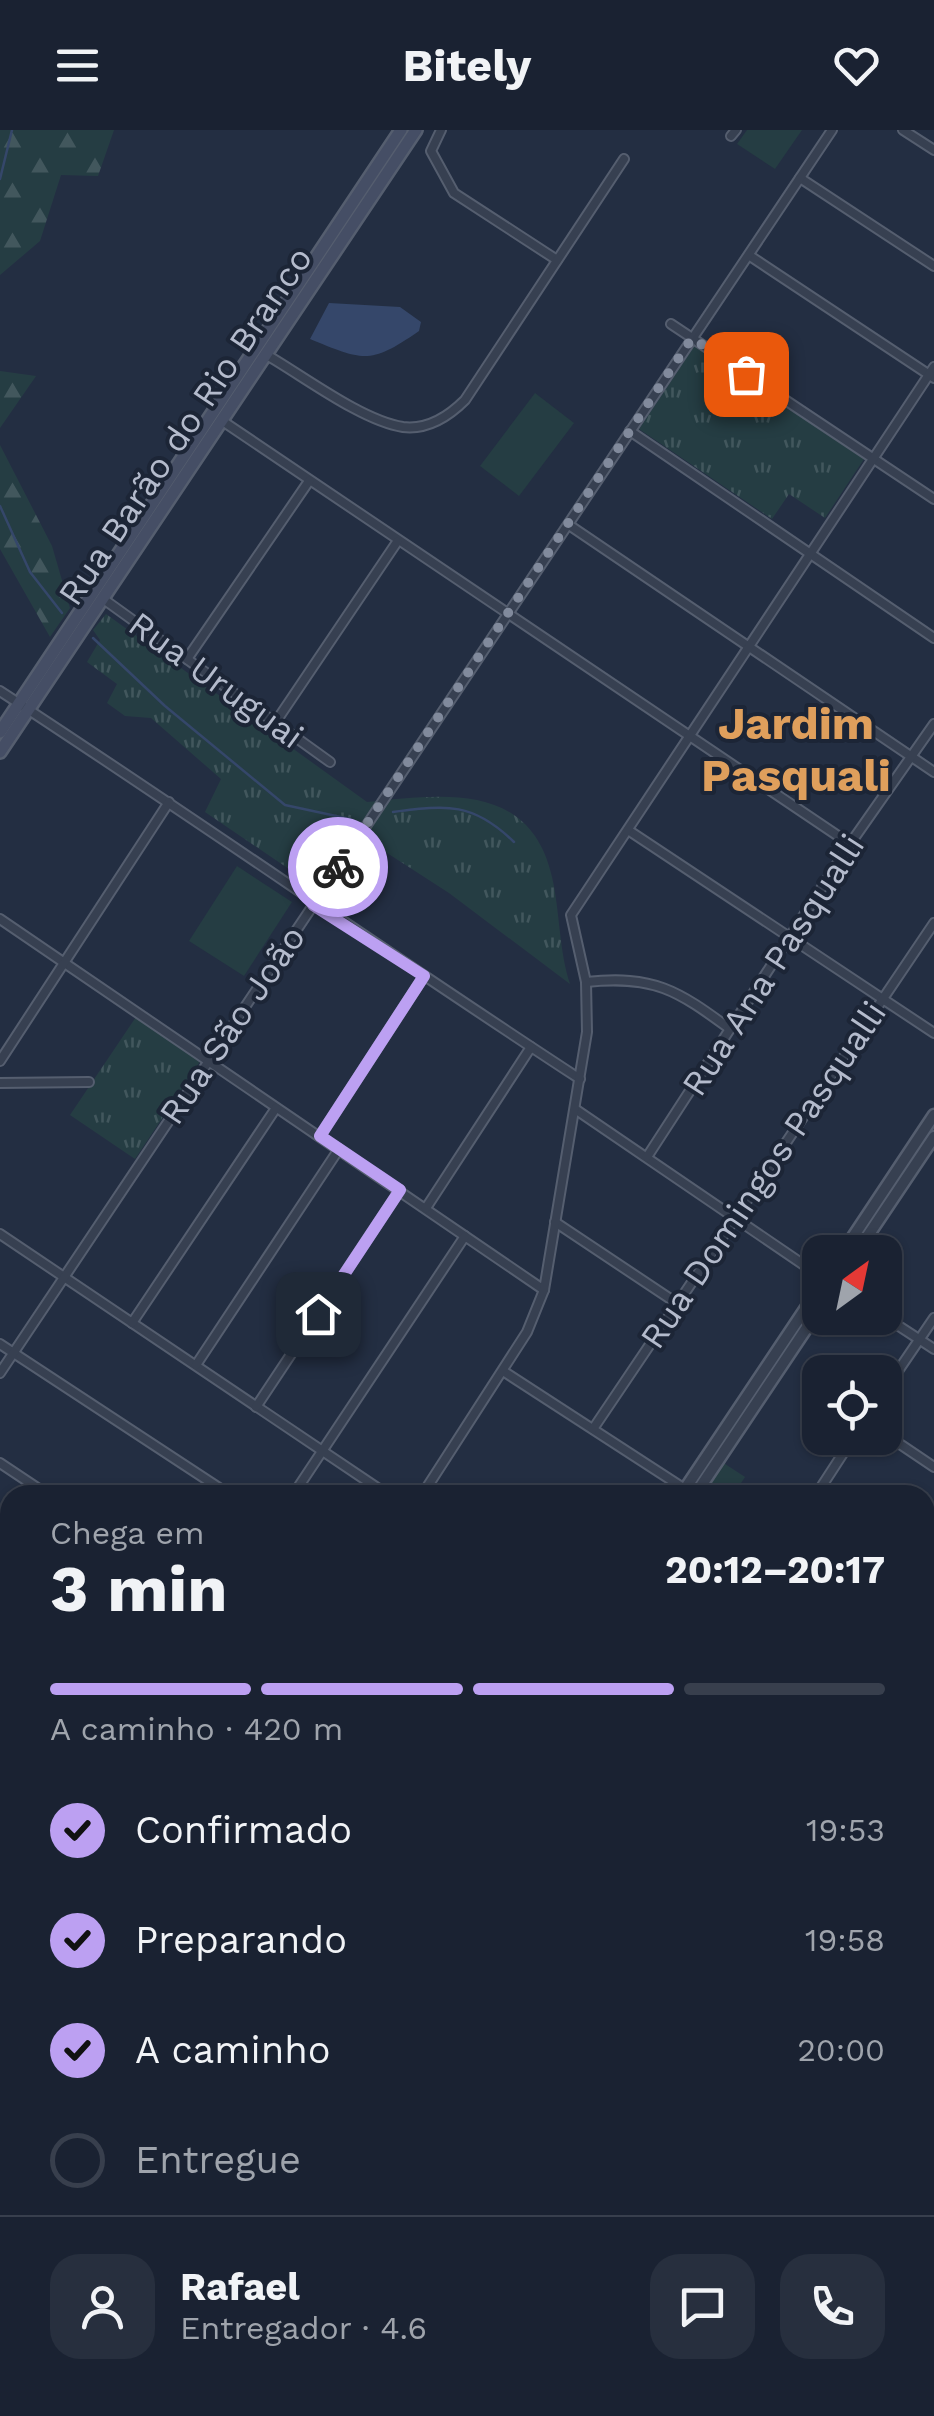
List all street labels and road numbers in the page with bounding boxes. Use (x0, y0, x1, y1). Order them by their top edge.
street label: Rua Barão do Rio Branco (49, 239, 321, 613)
street label: Rua Uruguai (121, 603, 311, 757)
street label: Rua Ana Pasqualli (673, 826, 873, 1104)
street label: Rua São João (150, 918, 314, 1132)
street label: Rua Domingos Pasqualli (631, 993, 895, 1357)

